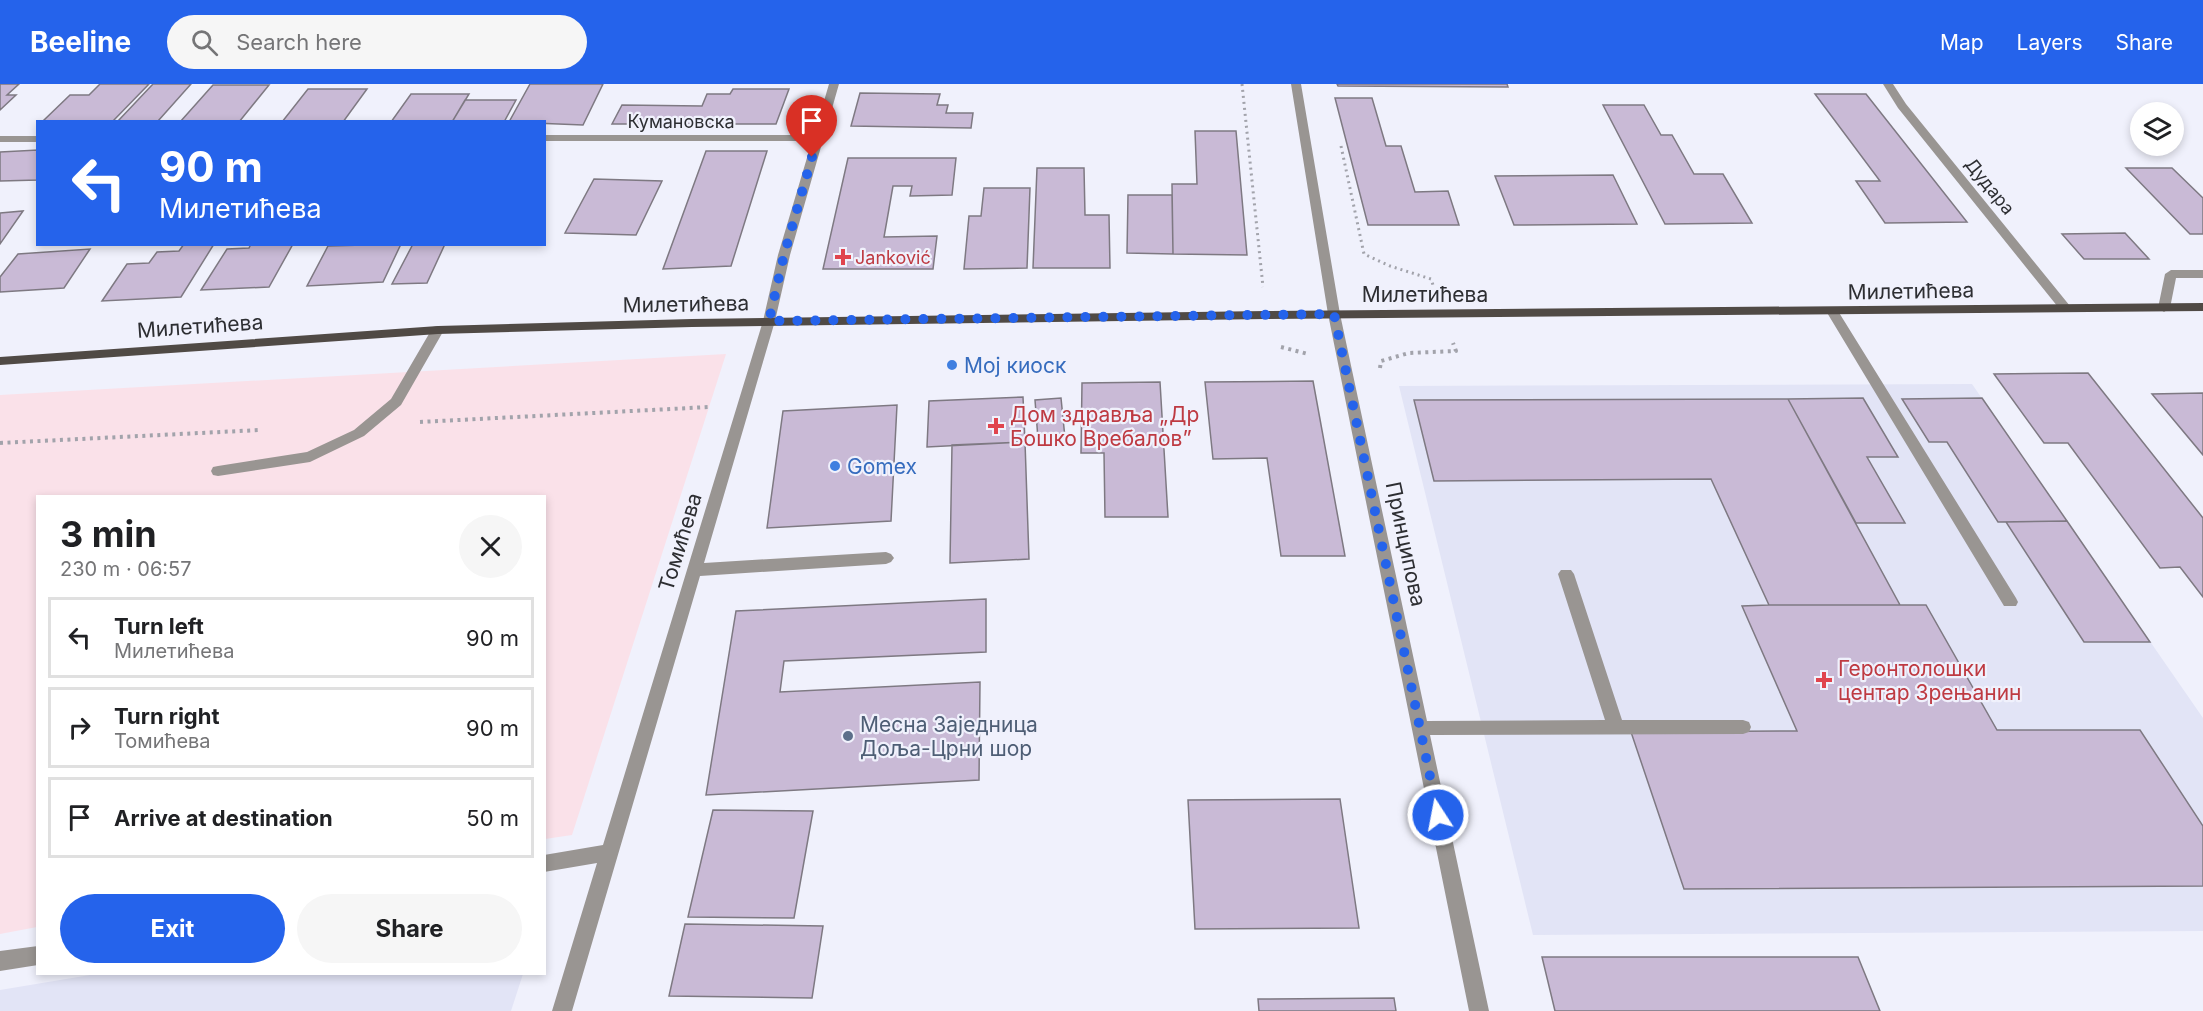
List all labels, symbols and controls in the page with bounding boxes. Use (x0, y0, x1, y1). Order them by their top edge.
search box (167, 15, 587, 69)
text: Beeline (30, 25, 131, 59)
icon: search (188, 26, 221, 59)
text: Search here (236, 29, 362, 55)
text: Map (1940, 30, 1984, 55)
text: Layers (2017, 30, 2083, 55)
text: Share (2116, 30, 2173, 55)
pin (786, 95, 837, 157)
map controls (2130, 102, 2184, 156)
button: layers (2130, 102, 2184, 156)
icon: arrive (795, 104, 828, 137)
street label: Кумановска (627, 111, 735, 132)
text: 90 m (159, 141, 263, 192)
icon: left (60, 144, 138, 222)
street label: Дудара (1961, 153, 2019, 219)
text: Милетићева (159, 192, 322, 225)
place label: Janković (855, 247, 931, 268)
marker: Janković (836, 250, 850, 264)
street label: Милетићева (1848, 277, 1974, 305)
street label: Милетићева (1362, 282, 1488, 307)
street label: Милетићева (623, 290, 749, 318)
street label: Милетићева (136, 309, 264, 343)
place label: Мој киоск (964, 353, 1067, 378)
marker: Мој киоск (945, 358, 959, 372)
place label: Дом здравља „Др Бошко Вребалов” (1010, 402, 1199, 451)
marker: Дом здравља „Др Бошко Вребалов” (987, 417, 1005, 435)
place label: Gomex (847, 454, 917, 479)
marker: Gomex (828, 459, 842, 473)
street label: Принципова (1381, 479, 1431, 609)
street label: Томићева (653, 490, 707, 594)
text: 3 min (60, 512, 157, 556)
button: close (459, 515, 522, 578)
text: 230 m · 06:57 (60, 557, 192, 581)
text: Turn left (114, 613, 204, 639)
icon: left (63, 621, 96, 654)
text: 90 m (466, 625, 519, 651)
text: Милетићева (114, 639, 235, 663)
place label: Геронтолошки центар Зрењанин (1838, 656, 2021, 705)
marker: Геронтолошки центар Зрењанин (1815, 671, 1833, 689)
text: Turn right (114, 703, 220, 729)
icon: right (63, 711, 96, 744)
place label: Месна Заједница Доља-Црни шор (860, 712, 1038, 761)
text: 90 m (466, 715, 519, 741)
text: Томићева (114, 729, 211, 753)
marker: Месна Заједница Доља-Црни шор (841, 729, 855, 743)
position arrow (1406, 783, 1470, 847)
icon: arrive (63, 801, 96, 834)
text: Arrive at destination (114, 805, 333, 831)
text: 50 m (466, 805, 519, 831)
button: Exit (60, 894, 285, 963)
button: Share (297, 894, 522, 963)

